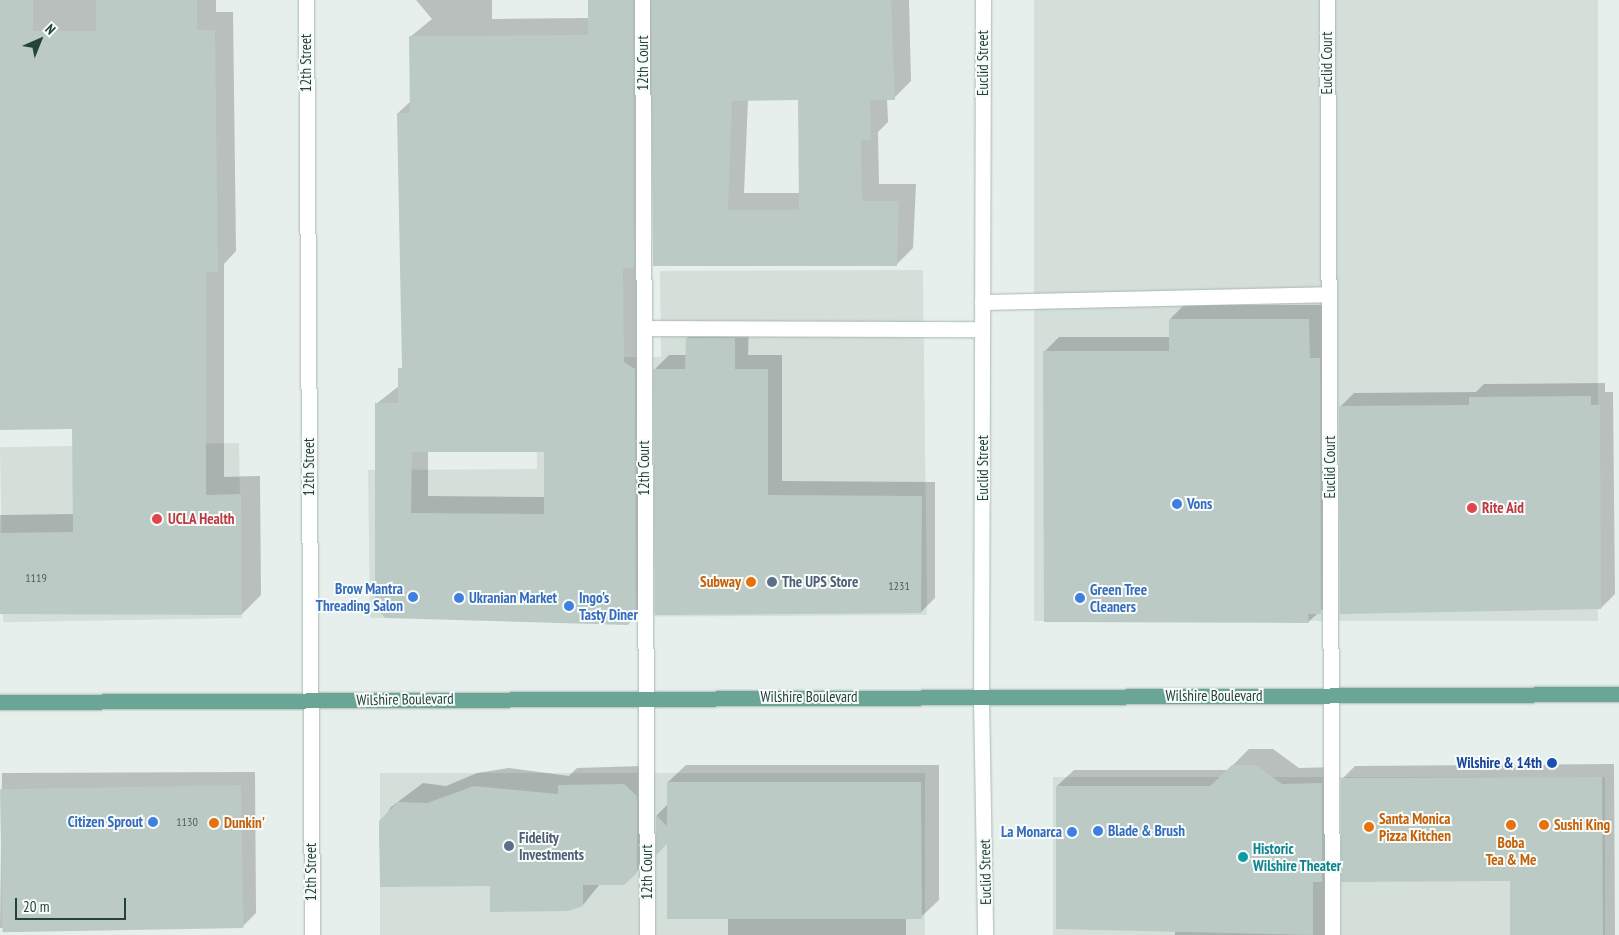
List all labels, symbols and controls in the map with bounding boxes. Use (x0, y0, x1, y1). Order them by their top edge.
north arrow (15, 15, 65, 65)
text: N (41, 20, 59, 38)
street label: Euclid Street (974, 30, 992, 96)
street label: Euclid Court (1318, 32, 1336, 94)
street label: 12th Street (297, 34, 315, 92)
street label: 12th Court (634, 35, 652, 91)
street label: Euclid Street (974, 435, 992, 501)
street label: Euclid Court (1321, 436, 1339, 498)
street label: 12th Street (300, 438, 318, 496)
street label: 12th Court (635, 440, 653, 496)
place label: Vons (1187, 495, 1212, 513)
marker: Vons (1171, 498, 1183, 510)
place label: Rite Aid (1482, 499, 1524, 517)
marker: Rite Aid (1466, 502, 1478, 514)
place label: UCLA Health (168, 510, 235, 528)
marker: UCLA Health (150, 512, 164, 526)
house number: 1119 (25, 571, 47, 585)
place label: Subway (700, 573, 741, 591)
place label: The UPS Store (782, 573, 858, 591)
marker: Subway (745, 576, 757, 588)
marker: The UPS Store (766, 576, 778, 588)
place label: Brow Mantra Threading Salon (316, 579, 403, 614)
house number: 1231 (888, 579, 910, 593)
place label: Green Tree Cleaners (1090, 580, 1148, 615)
place label: Ingo's Tasty Diner (579, 588, 638, 623)
place label: Ukranian Market (469, 589, 557, 607)
marker: Brow Mantra Threading Salon (407, 591, 419, 603)
marker: Ukranian Market (453, 592, 465, 604)
marker: Green Tree Cleaners (1074, 592, 1086, 604)
marker: Ingo's Tasty Diner (563, 600, 575, 612)
street label: Wilshire Boulevard (1165, 687, 1263, 705)
street label: Wilshire Boulevard (760, 688, 858, 706)
street label: Wilshire Boulevard (356, 689, 454, 709)
place label: Wilshire & 14th (1456, 754, 1542, 772)
marker: Wilshire & 14th (1546, 757, 1558, 769)
place label: Santa Monica Pizza Kitchen (1379, 809, 1451, 844)
place label: Citizen Sprout (68, 813, 143, 831)
place label: Dunkin' (224, 814, 265, 832)
house number: 1130 (176, 815, 198, 829)
marker: Citizen Sprout (147, 816, 159, 828)
place label: Sushi King (1554, 816, 1610, 834)
marker: Dunkin' (208, 817, 220, 829)
marker: Boba Tea & Me (1505, 819, 1517, 831)
marker: Sushi King (1538, 819, 1550, 831)
marker: Santa Monica Pizza Kitchen (1363, 821, 1375, 833)
place label: Blade & Brush (1108, 822, 1185, 840)
place label: La Monarca (1001, 823, 1062, 841)
marker: Blade & Brush (1092, 825, 1104, 837)
marker: La Monarca (1066, 826, 1078, 838)
place label: Fidelity Investments (519, 828, 584, 863)
place label: Boba Tea & Me (1486, 833, 1536, 868)
street label: Euclid Street (975, 839, 995, 905)
place label: Historic Wilshire Theater (1253, 839, 1342, 874)
marker: Fidelity Investments (503, 840, 515, 852)
street label: 12th Street (302, 843, 320, 901)
street label: 12th Court (638, 844, 656, 900)
marker: Historic Wilshire Theater (1237, 851, 1249, 863)
scale bar (18, 888, 129, 920)
text: 20 m (23, 897, 49, 916)

